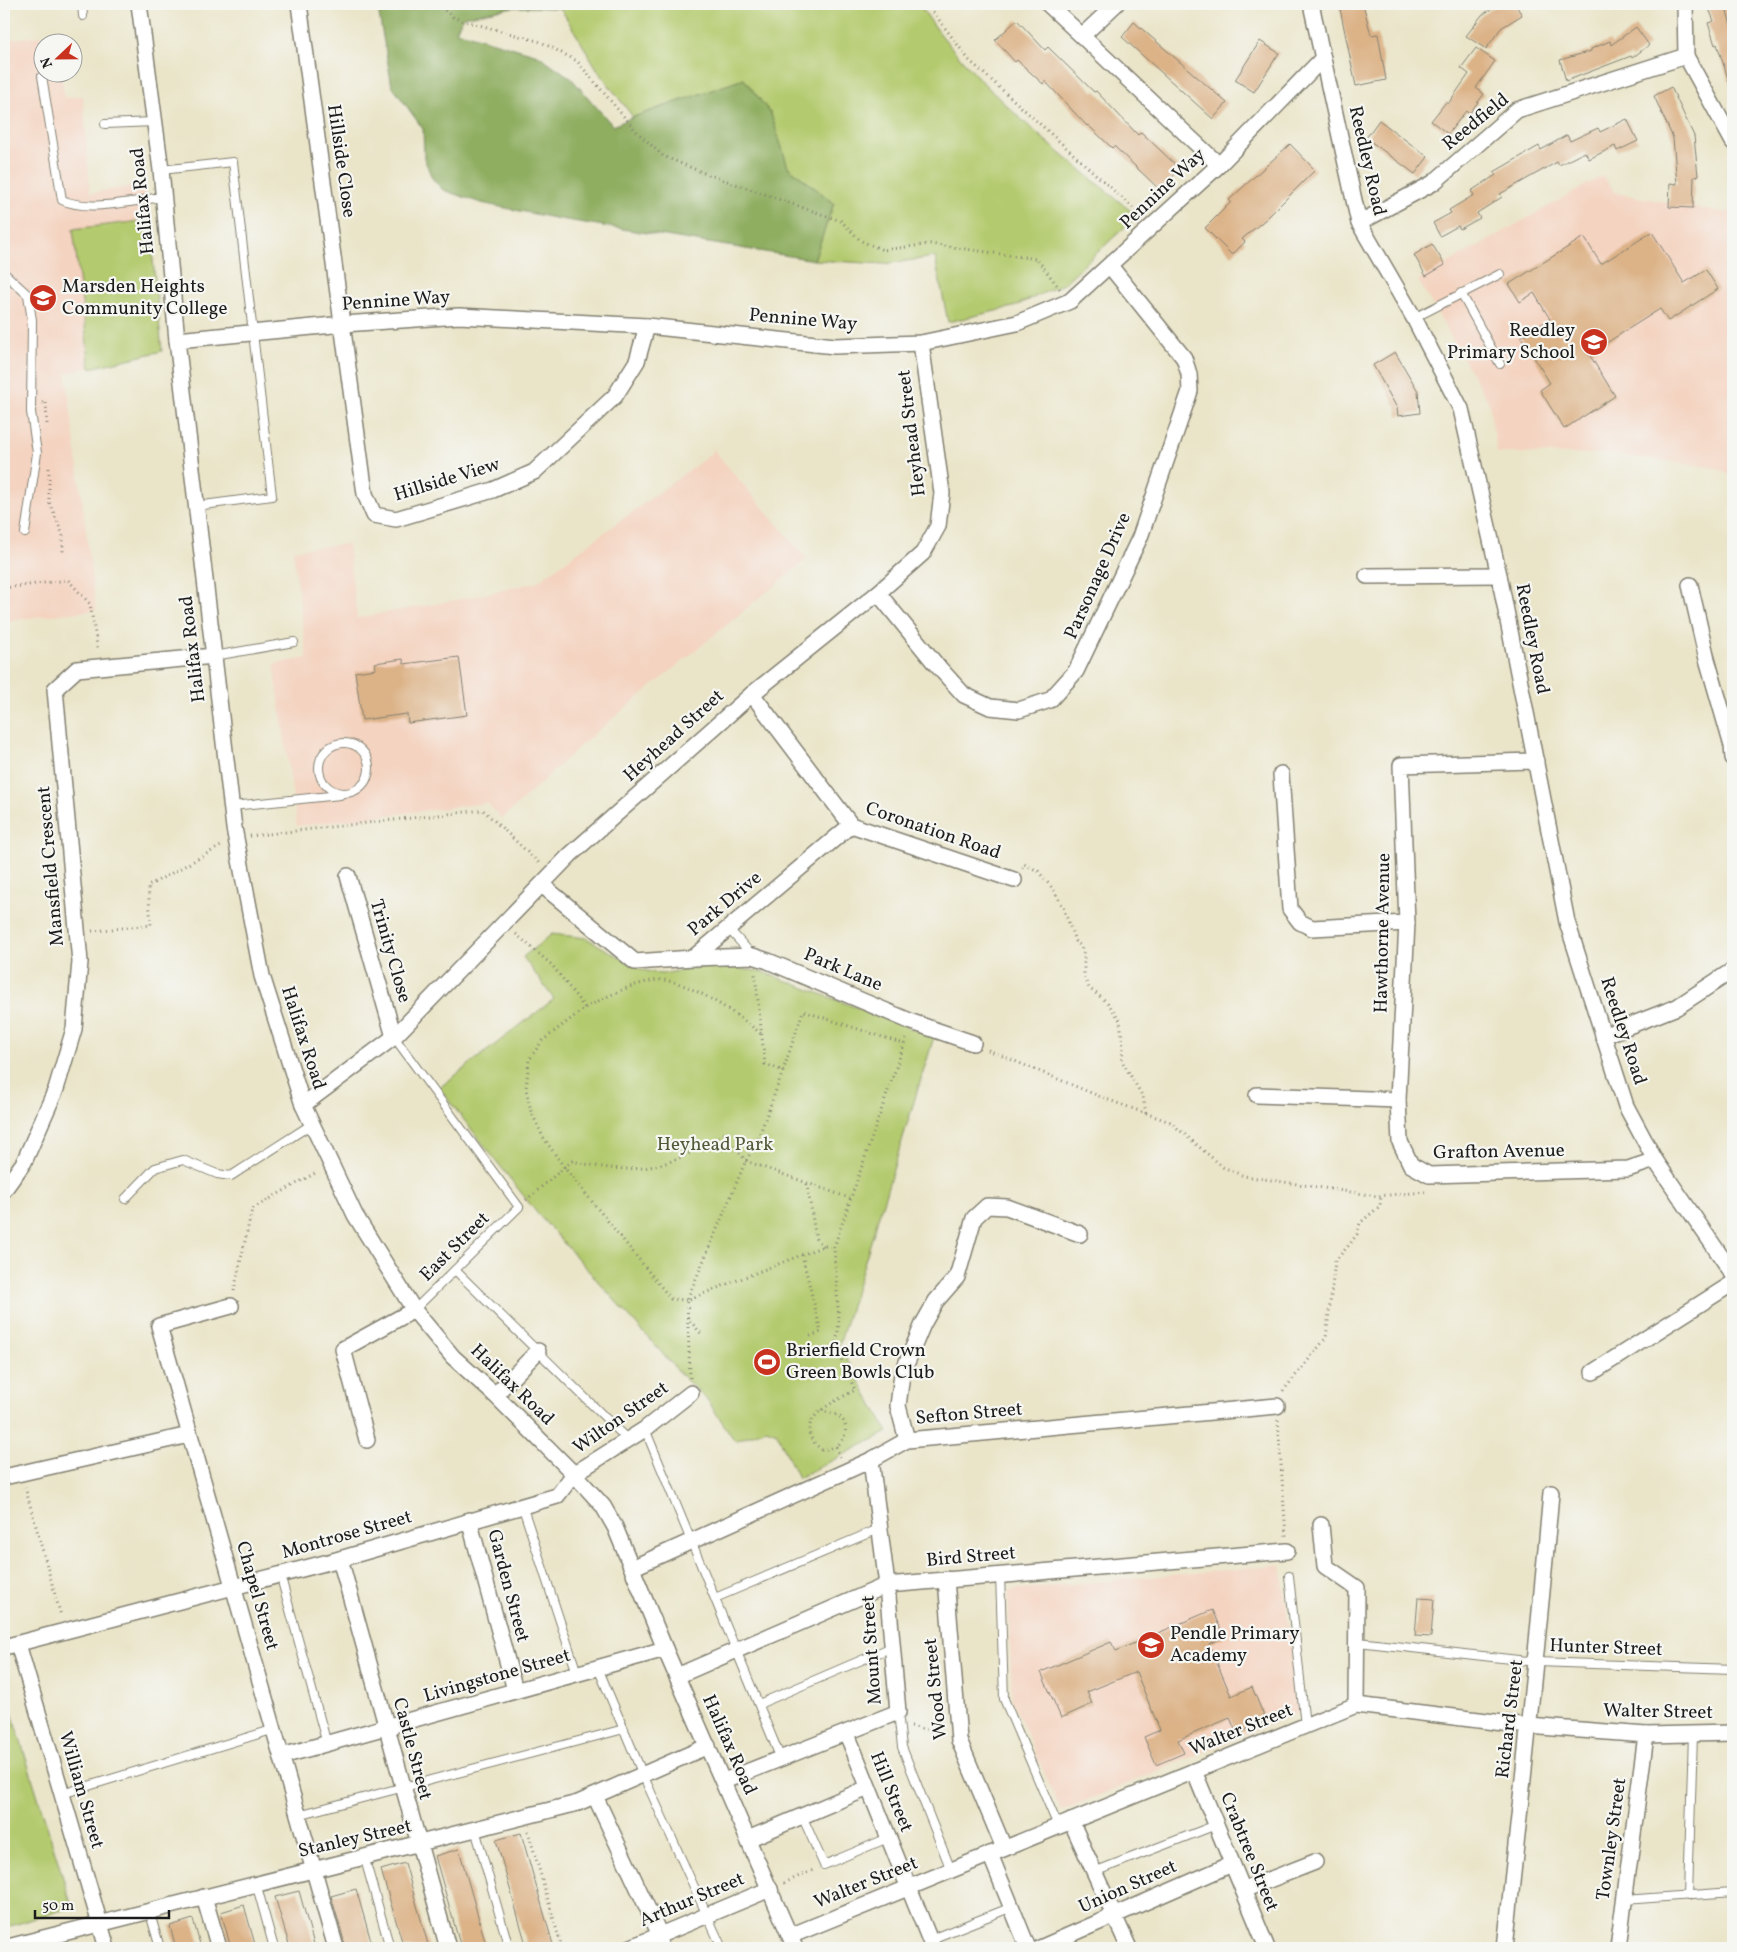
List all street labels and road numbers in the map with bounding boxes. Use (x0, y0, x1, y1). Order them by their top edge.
street label: Reedfield (1437, 87, 1515, 157)
street label: Hillside Close (320, 103, 362, 219)
street label: Reedley Road (1342, 103, 1392, 219)
street label: Pennine Way (1114, 142, 1212, 236)
street label: Halifax Road (124, 146, 162, 256)
street label: Pennine Way (341, 284, 451, 318)
street label: Pennine Way (748, 302, 858, 338)
street label: Heyhead Street (891, 368, 933, 498)
street label: Hillside View (391, 451, 503, 508)
street label: Parsonage Drive (1058, 508, 1138, 644)
street label: Reedley Road (1509, 581, 1555, 697)
street label: Halifax Road (174, 594, 212, 704)
street label: Heyhead Street (618, 683, 730, 788)
street label: Mansfield Crescent (31, 784, 71, 947)
street label: Coronation Road (862, 796, 1004, 866)
street label: Hawthorne Avenue (1369, 853, 1397, 1013)
street label: Park Drive (683, 865, 767, 943)
street label: Trinity Close (363, 896, 417, 1006)
street label: Park Lane (800, 942, 886, 998)
street label: Reedley Road (1593, 974, 1653, 1088)
street label: Halifax Road (274, 983, 332, 1093)
street label: Grafton Avenue (1433, 1138, 1565, 1166)
street label: East Street (414, 1206, 496, 1288)
street label: Halifax Road (464, 1338, 560, 1432)
street label: Wilton Street (568, 1375, 674, 1461)
street label: Sefton Street (914, 1396, 1024, 1432)
street label: Montrose Street (279, 1504, 415, 1566)
street label: Garden Street (480, 1527, 536, 1646)
street label: Chapel Street (229, 1538, 285, 1654)
street label: Bird Street (925, 1540, 1017, 1574)
street label: Mount Street (855, 1594, 889, 1706)
street label: Hunter Street (1549, 1633, 1663, 1663)
street label: Wood Street (918, 1637, 954, 1741)
street label: Livingstone Street (420, 1642, 574, 1709)
street label: Richard Street (1490, 1658, 1530, 1780)
street label: Halifax Road (695, 1691, 763, 1799)
street label: Castle Street (386, 1695, 438, 1803)
street label: Walter Street (1185, 1697, 1297, 1763)
street label: Walter Street (1603, 1698, 1714, 1726)
street label: William Street (52, 1728, 110, 1852)
street label: Hill Street (863, 1748, 919, 1837)
street label: Townley Street (1591, 1776, 1634, 1902)
street label: Crabtree Street (1213, 1789, 1285, 1916)
street label: Stanley Street (296, 1813, 415, 1865)
street label: Walter Street (810, 1850, 922, 1916)
street label: Union Street (1075, 1854, 1182, 1920)
street label: Arthur Street (636, 1866, 749, 1934)

